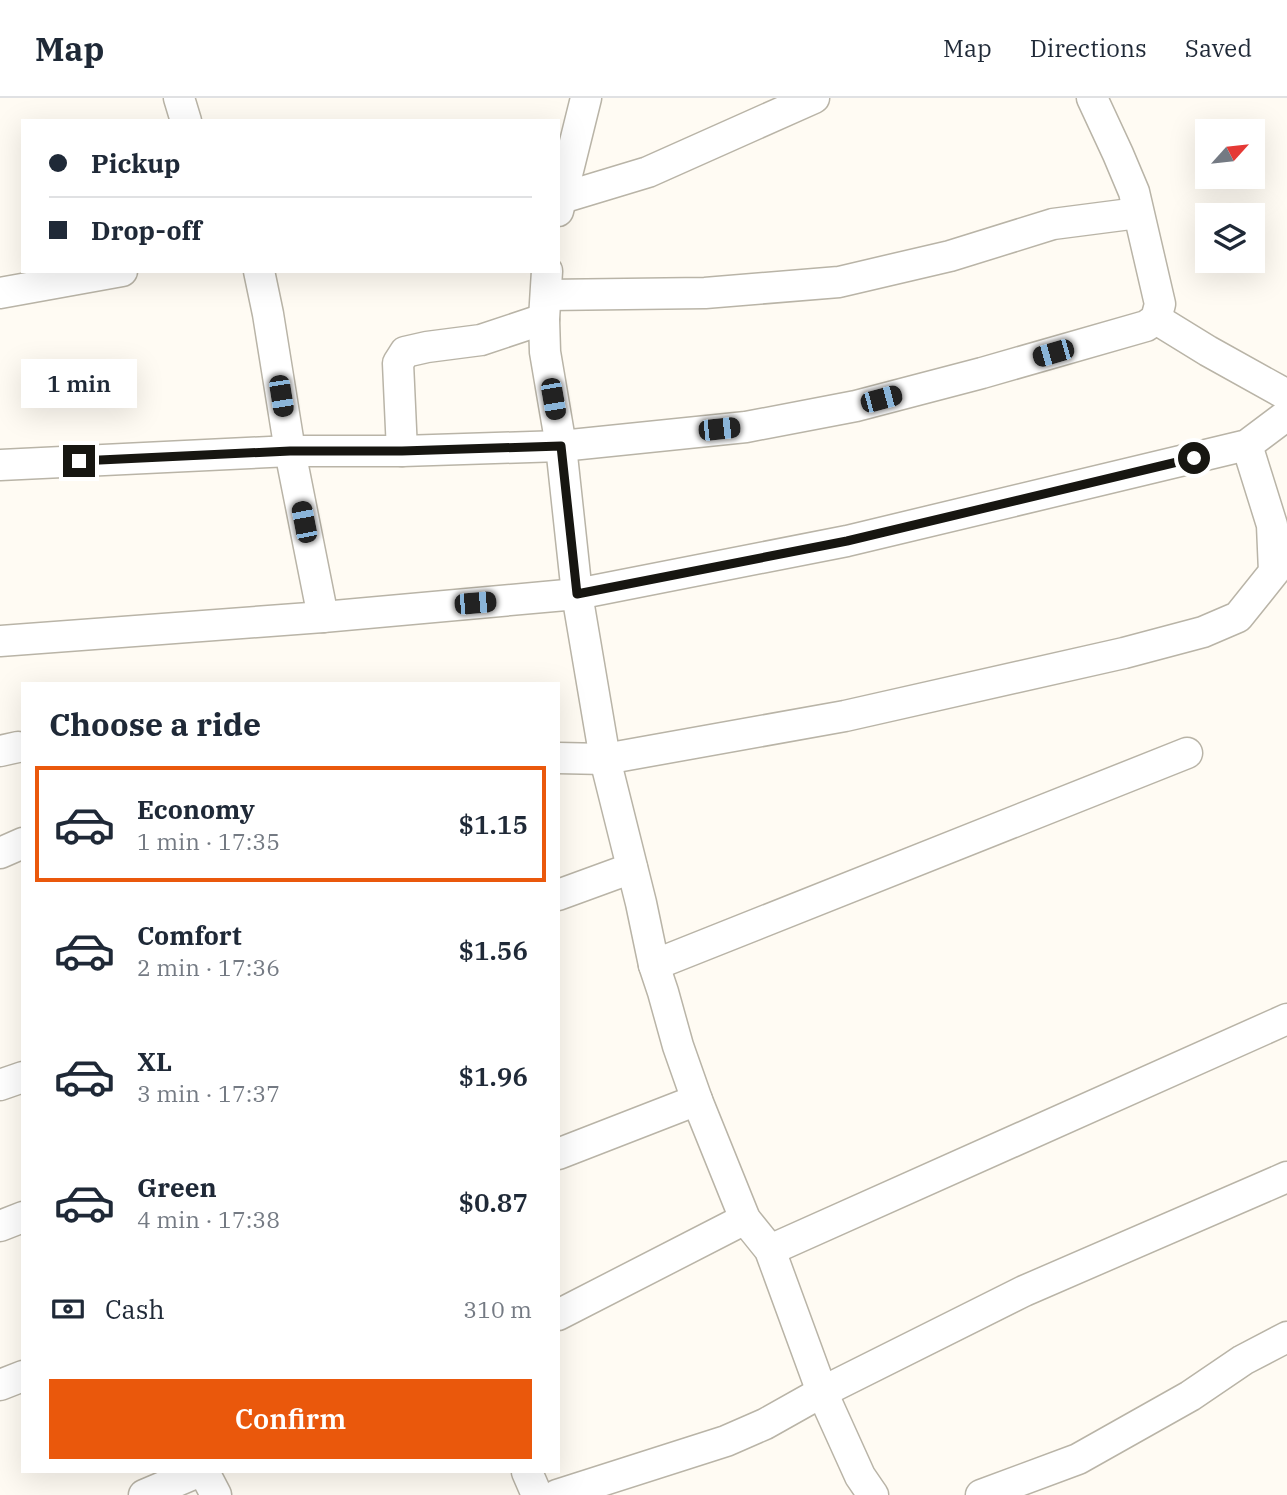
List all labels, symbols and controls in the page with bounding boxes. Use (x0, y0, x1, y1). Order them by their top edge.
text: Map (35, 27, 104, 70)
text: Map (943, 32, 992, 64)
text: Directions (1030, 32, 1147, 64)
text: Saved (1185, 32, 1252, 64)
north arrow (1195, 119, 1265, 189)
map controls (1195, 119, 1265, 273)
text: Pickup (91, 146, 181, 180)
button: layers (1195, 203, 1265, 273)
text: Drop-off (91, 213, 202, 247)
car (1030, 337, 1077, 369)
callout: 1 min (21, 360, 137, 408)
text: 1 min (47, 368, 111, 398)
car (268, 374, 295, 418)
car (540, 376, 567, 422)
car (858, 383, 905, 415)
car (698, 416, 741, 442)
route start (1178, 442, 1210, 474)
route end (63, 445, 95, 477)
car (290, 499, 319, 545)
car (454, 591, 497, 615)
text: Choose a ride (49, 703, 261, 745)
text: Economy (137, 792, 255, 826)
icon: car (53, 793, 116, 856)
text: $1.15 (459, 807, 528, 841)
text: 1 min · 17:35 (137, 826, 280, 856)
text: Comfort (137, 918, 242, 952)
icon: car (53, 919, 116, 982)
text: $1.56 (459, 933, 528, 967)
text: 2 min · 17:36 (137, 952, 280, 982)
text: XL (137, 1044, 172, 1078)
icon: car (53, 1045, 116, 1108)
text: $1.96 (459, 1059, 528, 1093)
text: 3 min · 17:37 (137, 1078, 280, 1108)
text: Green (137, 1170, 217, 1204)
icon: car (53, 1171, 116, 1234)
text: $0.87 (459, 1185, 528, 1219)
text: 4 min · 17:38 (137, 1204, 280, 1234)
icon: cash (49, 1290, 87, 1328)
text: Cash (105, 1292, 165, 1326)
text: 310 m (463, 1294, 532, 1324)
button: Confirm (49, 1379, 532, 1459)

